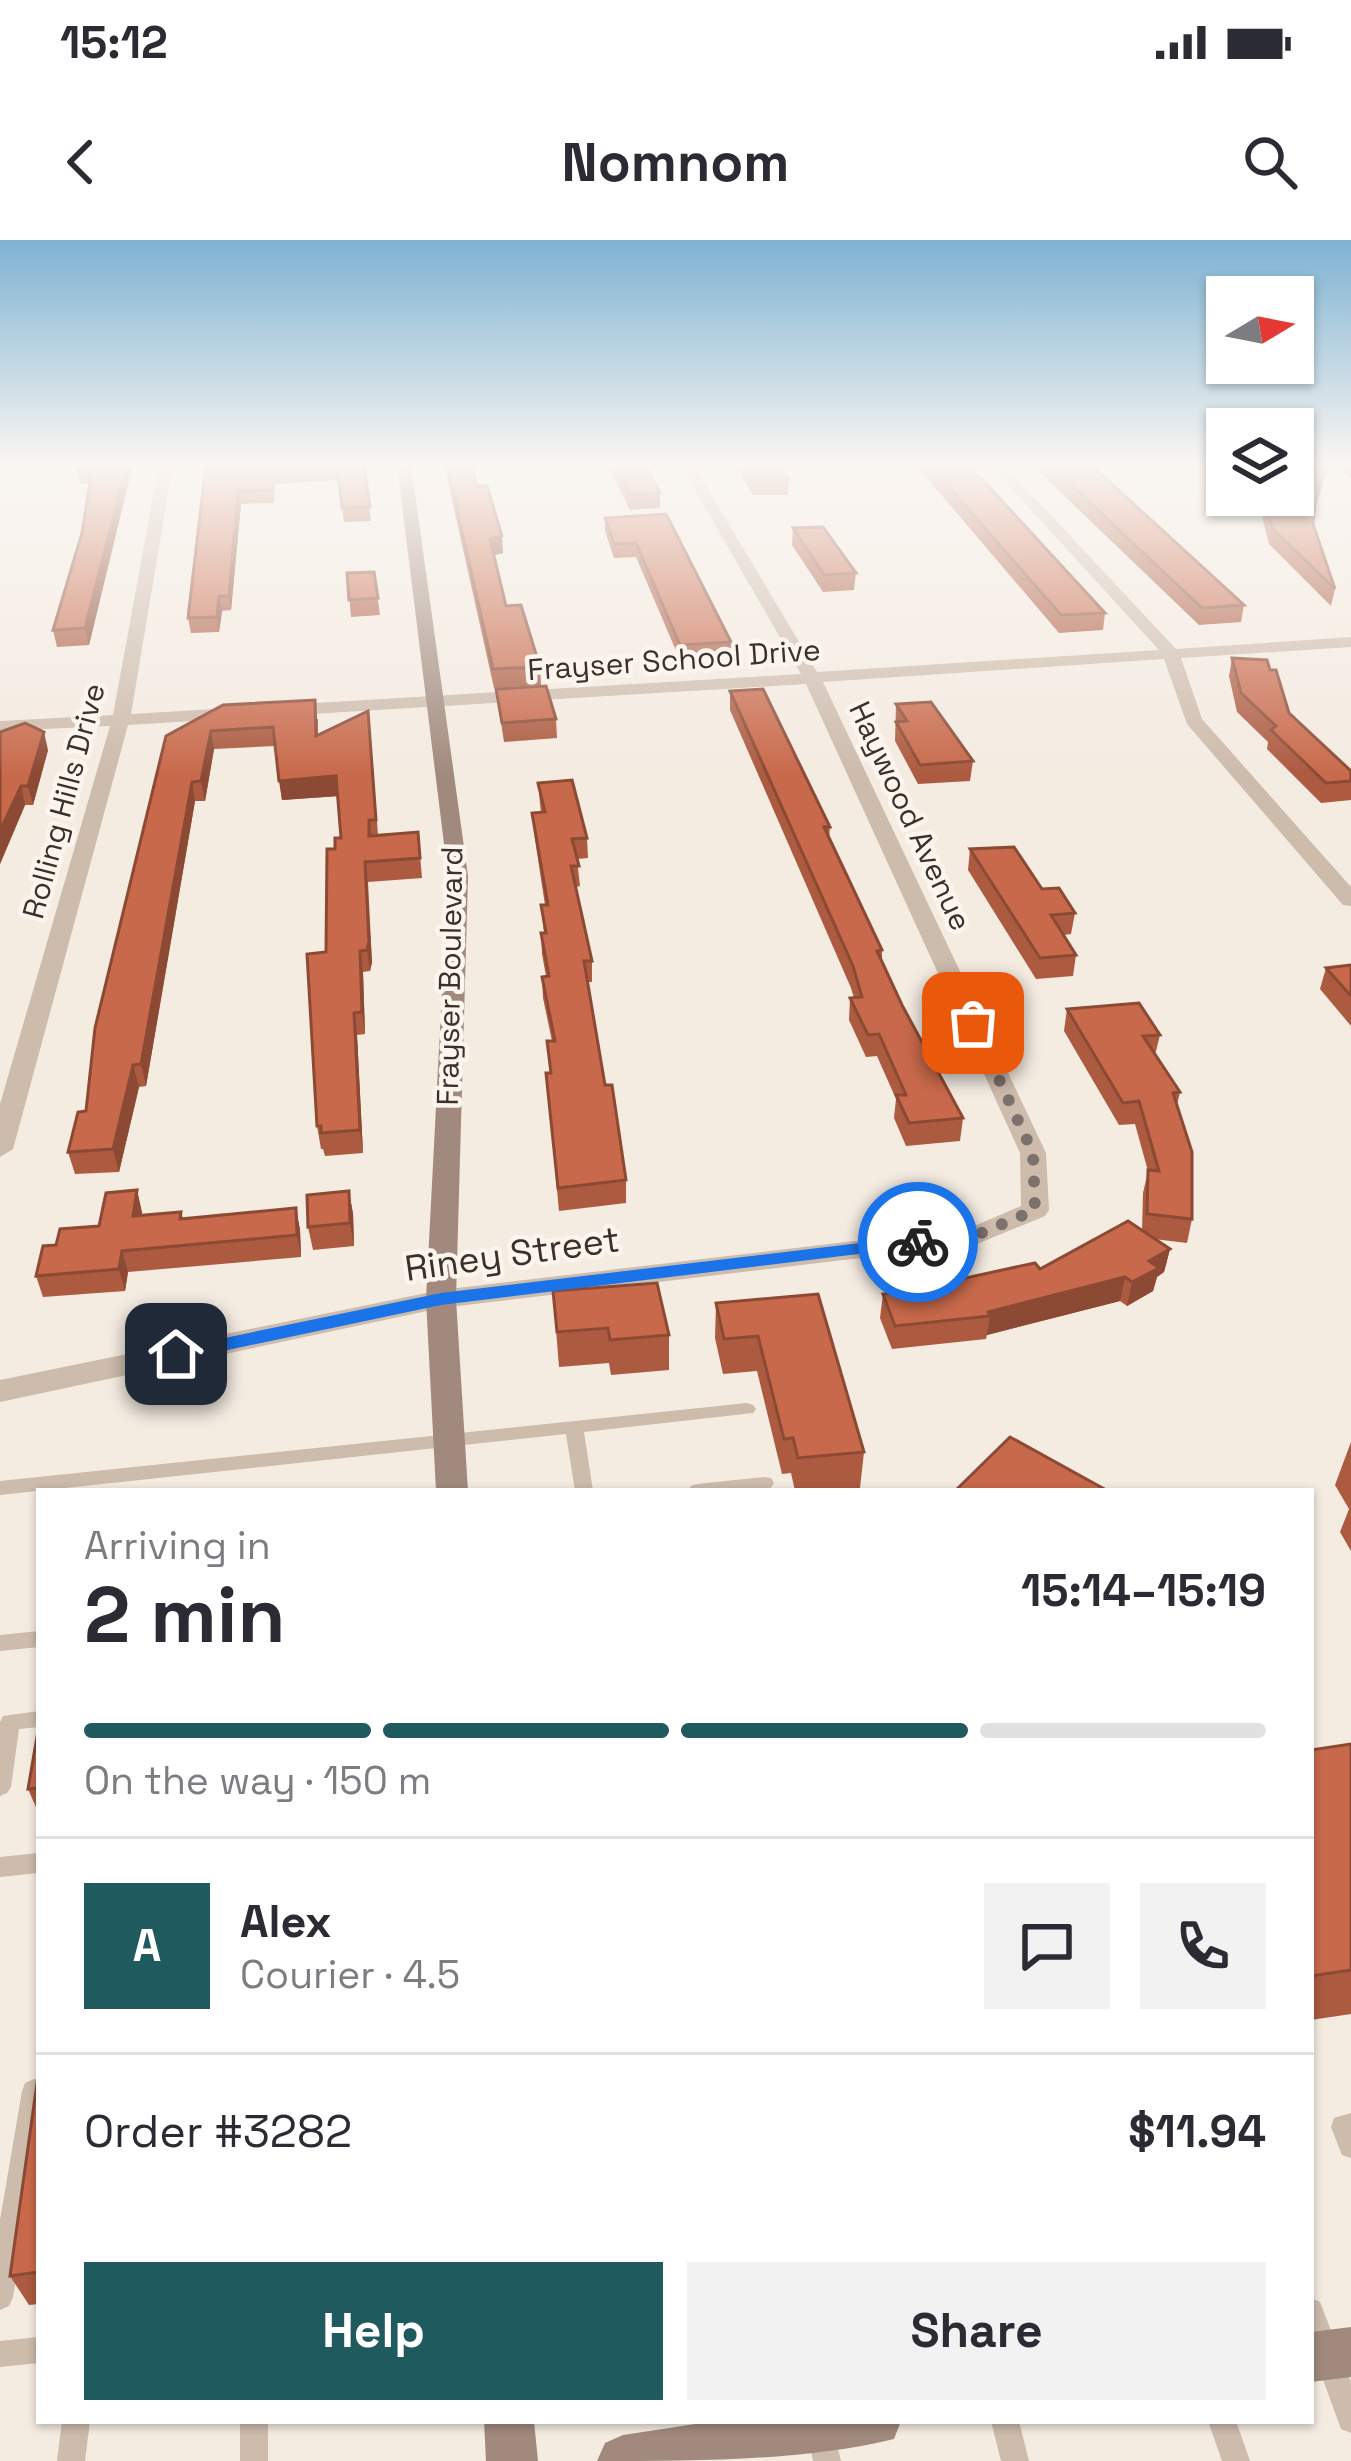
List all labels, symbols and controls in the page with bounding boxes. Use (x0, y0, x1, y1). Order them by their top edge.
text: 15:12 (60, 14, 168, 71)
text: Nomnom (562, 128, 789, 197)
icon: back (48, 129, 114, 195)
icon: search (1237, 129, 1303, 195)
north arrow (1206, 276, 1314, 384)
map controls (1206, 276, 1314, 516)
button: layers (1206, 408, 1314, 516)
street label: Frayser School Drive (526, 630, 822, 689)
street label: Rolling Hills Drive (13, 679, 114, 923)
street label: Haywood Avenue (840, 695, 981, 937)
street label: Frayser Boulevard (428, 846, 471, 1106)
pin (922, 972, 1024, 1074)
icon: bag (940, 990, 1006, 1056)
courier (858, 1182, 978, 1302)
icon: bike (885, 1209, 951, 1275)
street label: Riney Street (402, 1216, 622, 1292)
pin (125, 1303, 227, 1405)
icon: home (143, 1321, 209, 1387)
text: Arriving in (84, 1521, 271, 1570)
text: 15:14–15:19 (1021, 1562, 1266, 1619)
text: 2 min (84, 1565, 286, 1665)
text: On the way · 150 m (84, 1756, 431, 1805)
button: chat (984, 1883, 1110, 2009)
button: phone (1140, 1883, 1266, 2009)
text: Alex (240, 1893, 332, 1950)
text: A (133, 1917, 161, 1974)
text: Courier · 4.5 (240, 1950, 460, 1999)
text: Order #3282 (84, 2103, 352, 2160)
text: $11.94 (1128, 2103, 1266, 2160)
button: Help (84, 2262, 663, 2400)
button: Share (687, 2262, 1266, 2400)

